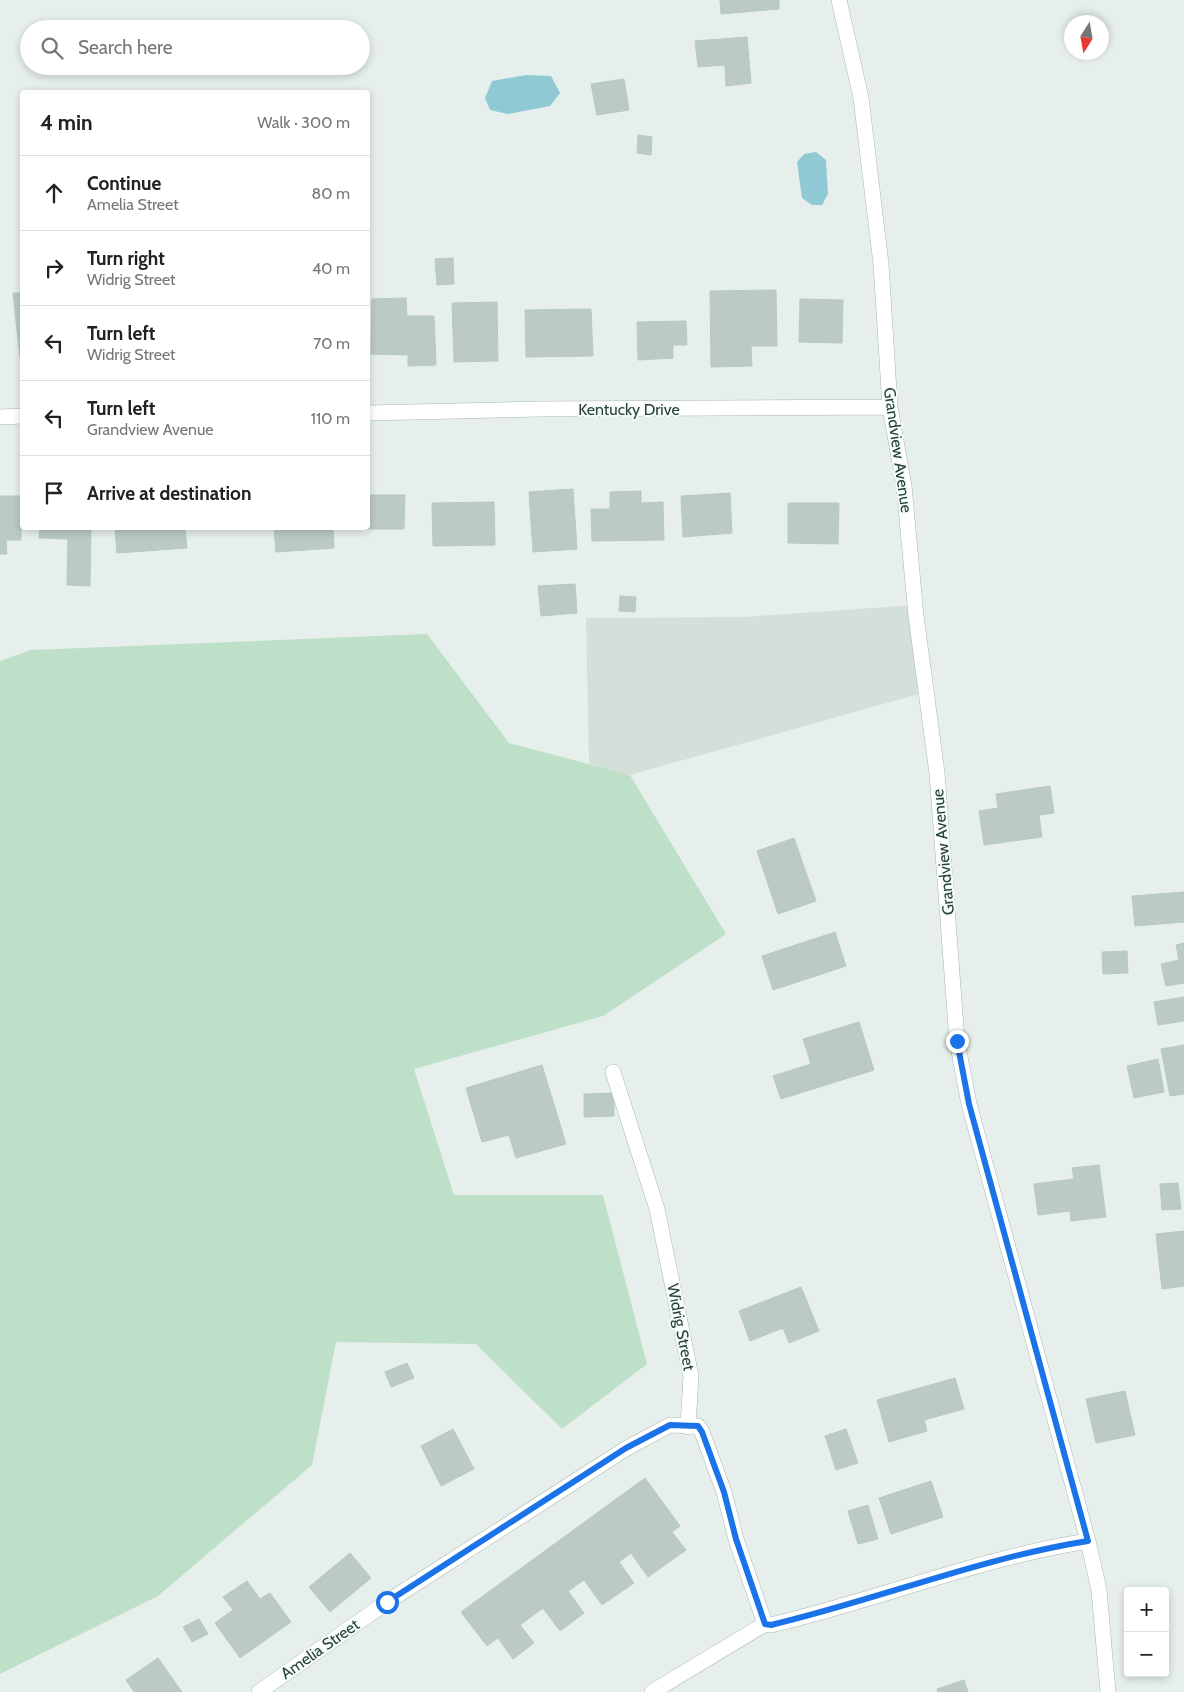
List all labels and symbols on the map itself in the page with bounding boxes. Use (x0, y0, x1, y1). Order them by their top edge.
north arrow (1064, 15, 1109, 60)
street label: Grandview Avenue (880, 386, 916, 514)
street label: Kentucky Drive (578, 400, 680, 419)
street label: Grandview Avenue (928, 788, 958, 916)
route end (946, 1030, 969, 1053)
street label: Widrig Street (663, 1282, 699, 1373)
route start (376, 1591, 399, 1614)
street label: Amelia Street (277, 1615, 363, 1683)

